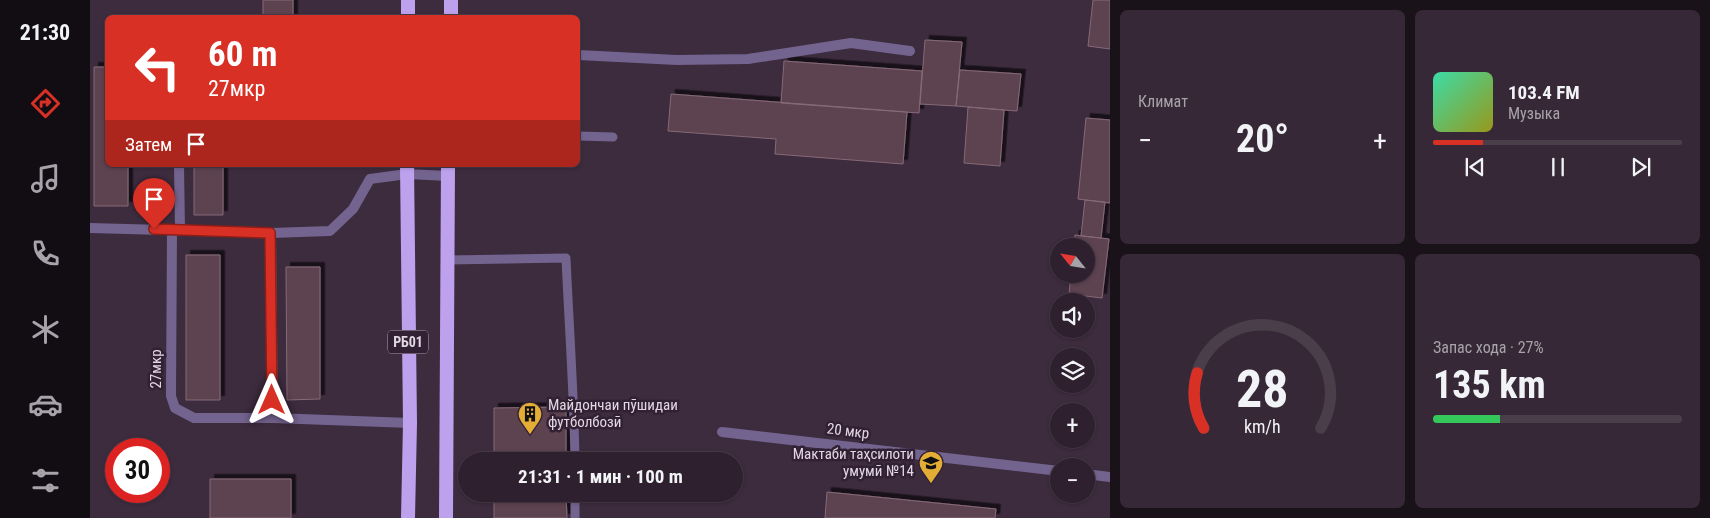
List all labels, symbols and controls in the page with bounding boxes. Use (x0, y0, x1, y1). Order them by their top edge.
text: 21:30 (20, 20, 70, 45)
text: 60 m (208, 34, 277, 75)
icon: left (125, 35, 190, 100)
text: 27мкр (208, 76, 265, 101)
text: 103.4 FM (1508, 81, 1580, 104)
icon: directions (28, 86, 63, 121)
text: Климат (1138, 92, 1188, 111)
text: Музыка (1508, 104, 1560, 123)
text: 20° (1236, 117, 1289, 161)
text: − (1138, 124, 1152, 157)
text: + (1373, 124, 1387, 157)
icon: arrive (182, 130, 210, 158)
text: Затем (125, 133, 172, 156)
icon: previous (1461, 153, 1489, 181)
icon: pause (1544, 153, 1572, 181)
icon: next (1627, 153, 1655, 181)
icon: music (28, 161, 63, 196)
pin (133, 178, 175, 229)
icon: arrive (140, 185, 168, 213)
icon: phone (28, 236, 63, 271)
north arrow (1050, 238, 1095, 282)
map controls (1050, 238, 1095, 503)
button: sound (1050, 293, 1095, 338)
icon: climate (28, 312, 63, 347)
road number: РБ01 (388, 331, 428, 354)
text: Запас хода · 27% (1433, 338, 1544, 357)
button: layers (1050, 348, 1095, 393)
street label: 27мкр (147, 349, 165, 389)
text: 28 (1236, 359, 1289, 420)
text: 135 km (1433, 363, 1546, 407)
position arrow (245, 373, 297, 425)
icon: car (28, 387, 63, 422)
place label: Майдончаи пӯшидаи футболбозӣ (548, 396, 678, 431)
building icon: Майдончаи пӯшидаи футболбозӣ (517, 401, 543, 435)
button: + (1050, 403, 1095, 448)
text: km/h (1244, 416, 1281, 437)
street label: 20 мкр (826, 419, 870, 443)
speed limit sign: 30 (105, 438, 170, 503)
place label: Мактаби таҳсилоти умумӣ №14 (793, 445, 914, 480)
school or university icon: Мактаби таҳсилоти умумӣ №14 (918, 450, 944, 484)
button: − (1050, 458, 1095, 503)
icon: filters (28, 463, 63, 498)
text: 21:31 · 1 мин · 100 m (518, 465, 683, 488)

